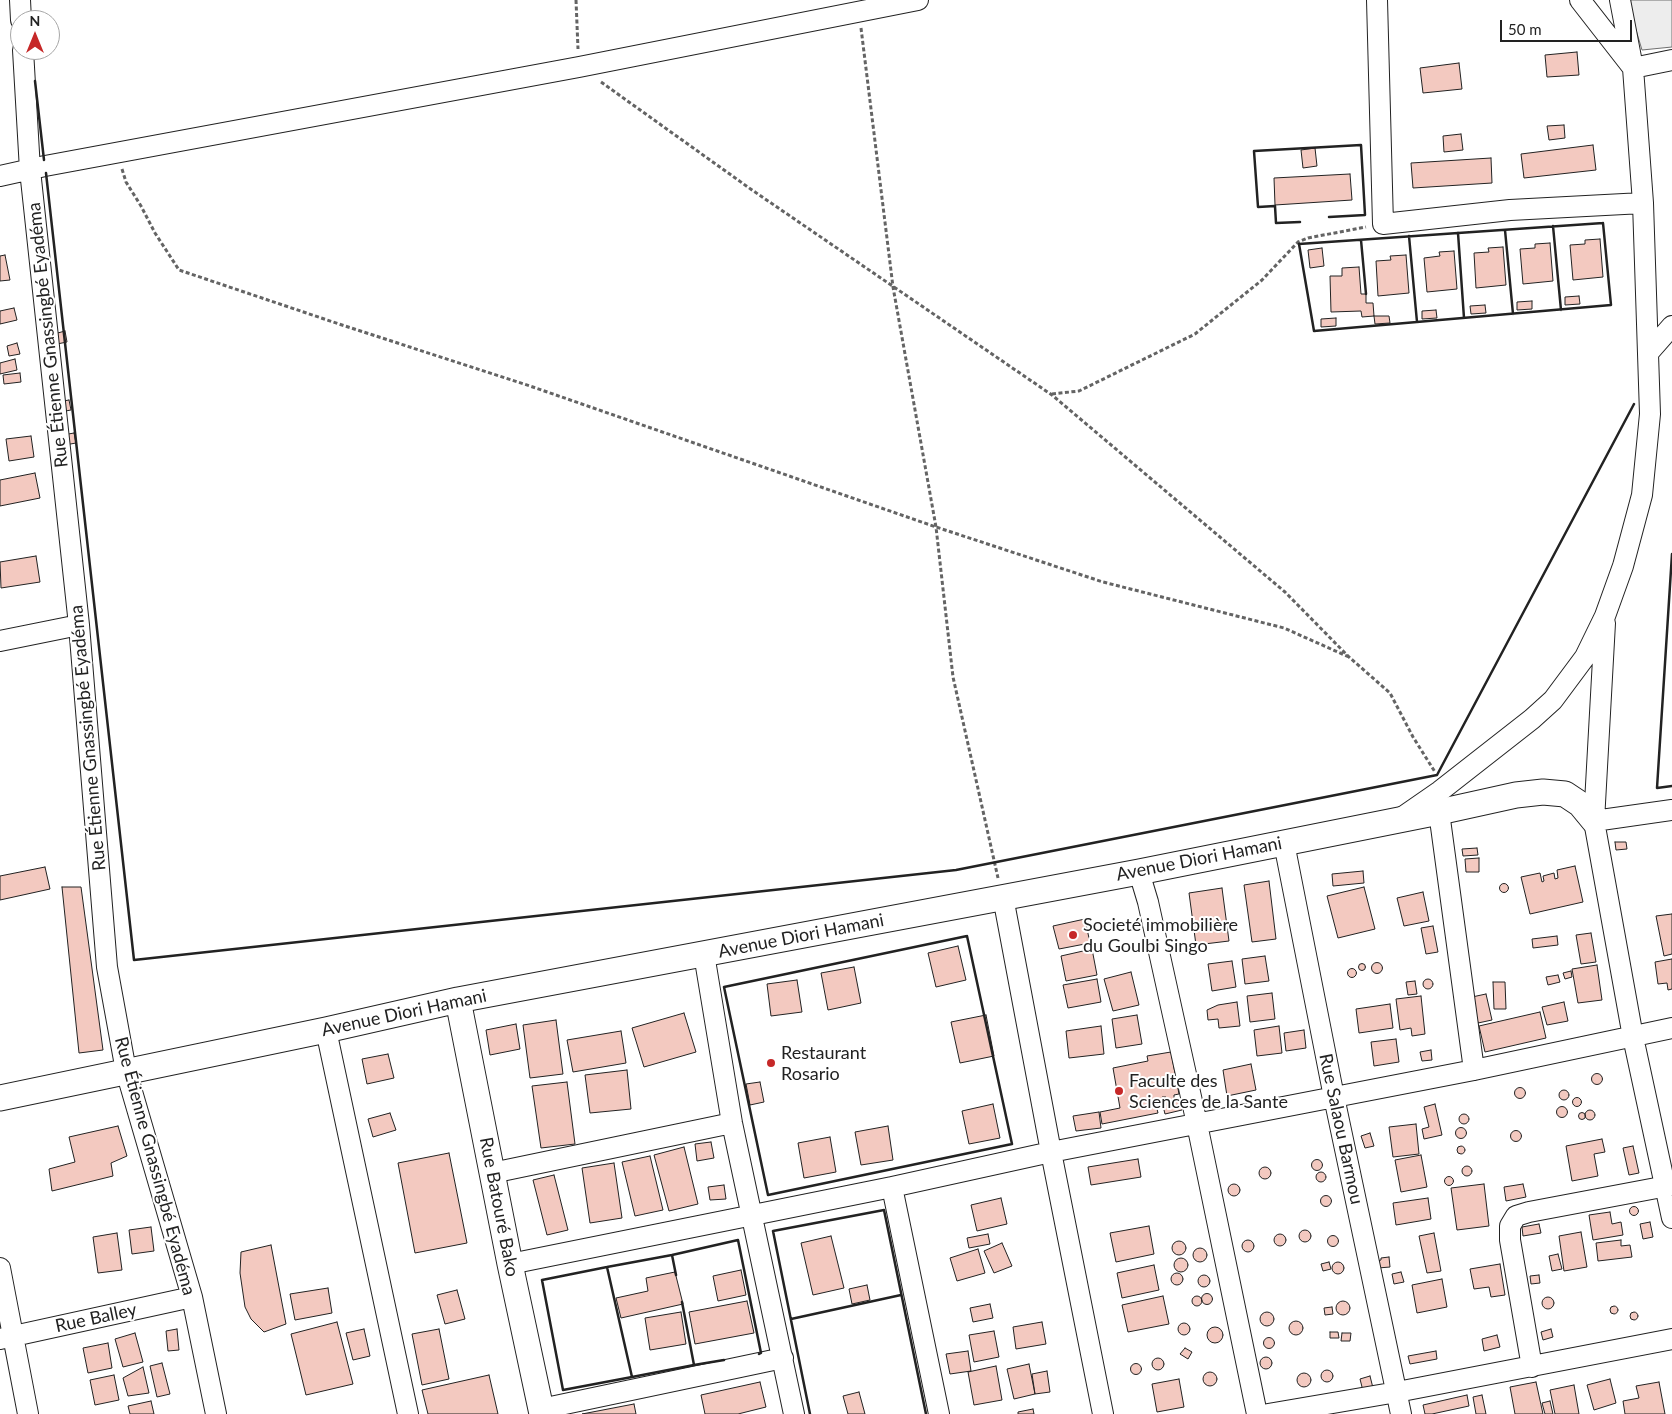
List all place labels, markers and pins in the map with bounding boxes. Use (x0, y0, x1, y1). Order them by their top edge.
place label: Societé immobilière du Goulbi Singo (1083, 914, 1238, 956)
marker: Societé immobilière du Goulbi Singo (1067, 929, 1079, 941)
place label: Restaurant Rosario (781, 1042, 866, 1084)
marker: Restaurant Rosario (765, 1057, 777, 1069)
place label: Faculte des Sciences de la Sante (1129, 1070, 1288, 1112)
marker: Faculte des Sciences de la Sante (1113, 1085, 1125, 1097)

